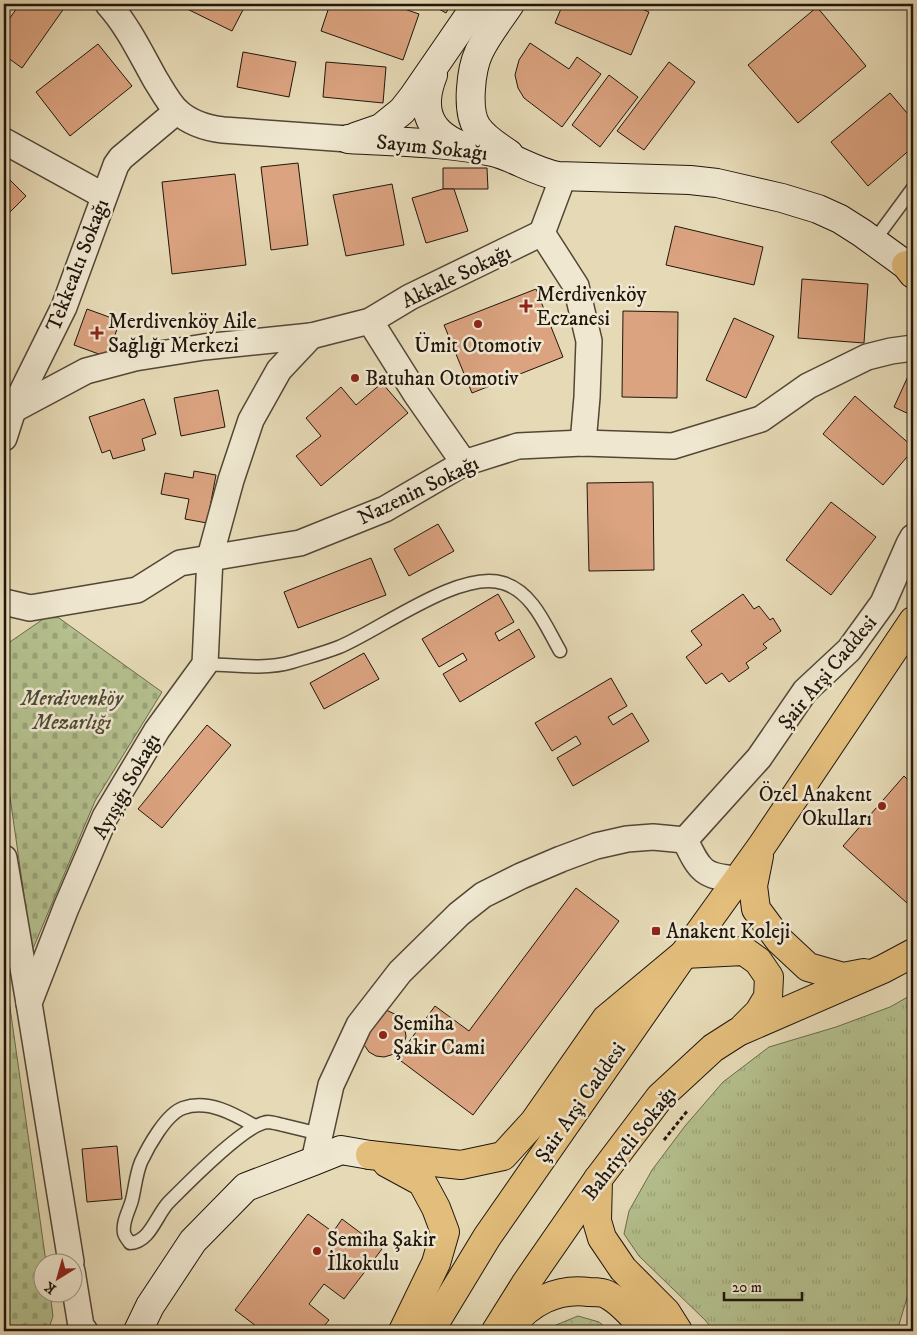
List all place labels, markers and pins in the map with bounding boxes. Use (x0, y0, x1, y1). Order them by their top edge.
place label: Merdivenköy Eczanesi (536, 282, 648, 332)
marker: Merdivenköy Eczanesi (520, 300, 532, 312)
place label: Merdivenköy Aile Sağlığı Merkezi (108, 309, 257, 359)
marker: Ümit Otomotiv (472, 318, 484, 330)
marker: Merdivenköy Aile Sağlığı Merkezi (90, 326, 104, 340)
place label: Ümit Otomotiv (414, 332, 542, 359)
place label: Batuhan Otomotiv (365, 366, 519, 392)
marker: Batuhan Otomotiv (349, 372, 361, 384)
place label: Özel Anakent Okulları (759, 781, 872, 832)
marker: Özel Anakent Okulları (876, 800, 888, 812)
place label: Anakent Koleji (666, 919, 790, 945)
marker: Anakent Koleji (650, 925, 662, 937)
place label: Semiha Şakir Cami (393, 1011, 485, 1061)
marker: Semiha Şakir Cami (377, 1029, 389, 1041)
place label: Semiha Şakir İlkokulu (327, 1227, 436, 1277)
marker: Semiha Şakir İlkokulu (311, 1245, 323, 1257)

